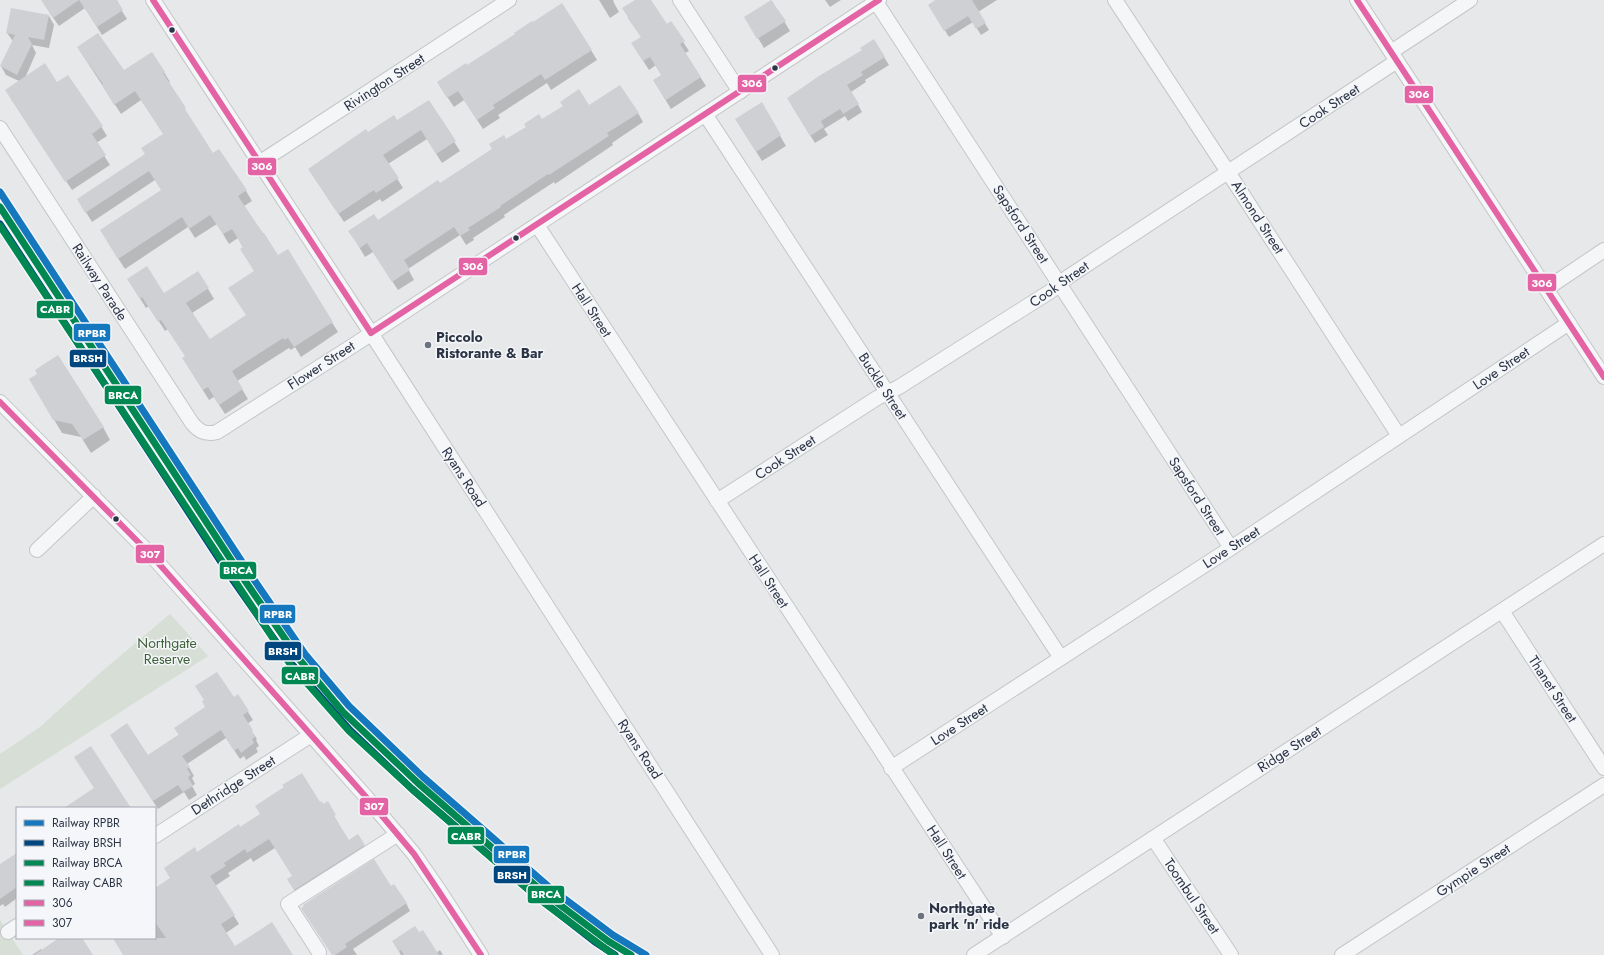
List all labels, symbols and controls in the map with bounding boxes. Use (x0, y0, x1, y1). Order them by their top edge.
unlabelled marker (167, 25, 177, 35)
street label: Rivington Street (340, 48, 429, 116)
unlabelled marker (770, 63, 780, 73)
line badge: 306 (737, 74, 767, 93)
text: 306 (741, 75, 763, 91)
street label: Cook Street (1295, 79, 1364, 133)
line badge: 306 (1404, 85, 1434, 104)
text: 306 (1408, 86, 1430, 102)
line badge: 306 (247, 157, 277, 176)
text: 306 (251, 158, 273, 174)
street label: Almond Street (1227, 176, 1290, 258)
street label: Sapsford Street (988, 181, 1054, 268)
unlabelled marker (511, 233, 521, 243)
street label: Railway Parade (67, 239, 133, 325)
street label: Cook Street (1025, 256, 1093, 312)
line badge: 306 (458, 257, 488, 276)
text: 306 (462, 258, 484, 274)
line badge: 306 (1527, 273, 1557, 292)
text: 306 (1531, 275, 1553, 291)
street label: Hall Street (567, 279, 617, 341)
line badge: CABR (36, 300, 74, 319)
text: CABR (40, 301, 71, 317)
line badge: RPBR (73, 323, 111, 342)
text: RPBR (78, 325, 107, 341)
place label: Piccolo Ristorante & Bar (436, 327, 544, 363)
street label: Flower Street (283, 335, 359, 394)
marker: Piccolo Ristorante & Bar (423, 340, 433, 350)
street label: Love Street (1469, 341, 1534, 394)
line badge: BRSH (69, 349, 107, 368)
street label: Buckle Street (854, 349, 912, 424)
text: BRSH (73, 350, 103, 366)
line badge: BRCA (104, 385, 142, 405)
text: BRCA (108, 387, 139, 403)
street label: Cook Street (751, 430, 820, 484)
street label: Ryans Road (437, 443, 491, 511)
street label: Sapsford Street (1164, 453, 1230, 540)
unlabelled marker (111, 514, 121, 524)
street label: Love Street (1199, 521, 1264, 573)
line badge: 307 (135, 544, 165, 564)
text: 307 (140, 546, 161, 562)
street label: Hall Street (744, 550, 794, 612)
line badge: BRCA (219, 561, 257, 580)
text: BRCA (223, 562, 254, 578)
line badge: RPBR (259, 604, 296, 624)
text: RPBR (264, 606, 293, 622)
park label: Northgate Reserve (137, 633, 197, 669)
line badge: BRSH (264, 641, 302, 661)
text: BRSH (268, 643, 298, 659)
street label: Thanet Street (1524, 652, 1582, 727)
line badge: CABR (281, 666, 319, 685)
text: CABR (285, 668, 316, 684)
street label: Love Street (927, 698, 992, 750)
street label: Ryans Road (613, 715, 667, 783)
street label: Ridge Street (1253, 721, 1325, 777)
street label: Dethridge Street (187, 750, 280, 820)
line badge: 307 (359, 797, 389, 816)
text: 307 (364, 798, 385, 814)
legend (16, 807, 156, 939)
text: Railway RPBR (52, 814, 120, 832)
street label: Hall Street (922, 821, 972, 883)
line badge: CABR (447, 826, 485, 845)
text: CABR (451, 828, 482, 844)
text: Railway BRSH (52, 834, 122, 852)
street label: Gympie Street (1432, 838, 1514, 901)
line badge: RPBR (493, 845, 530, 864)
text: RPBR (498, 846, 527, 862)
text: Railway BRCA (52, 854, 123, 872)
street label: Toombul Street (1159, 854, 1225, 938)
line badge: BRSH (493, 865, 531, 884)
text: BRSH (497, 867, 527, 883)
text: Railway CABR (52, 874, 123, 892)
line badge: BRCA (527, 885, 565, 904)
text: BRCA (531, 886, 562, 902)
text: 306 (52, 894, 73, 912)
place label: Northgate park 'n' ride (929, 898, 1009, 934)
marker: Northgate park 'n' ride (916, 911, 926, 921)
text: 307 (52, 914, 73, 932)

